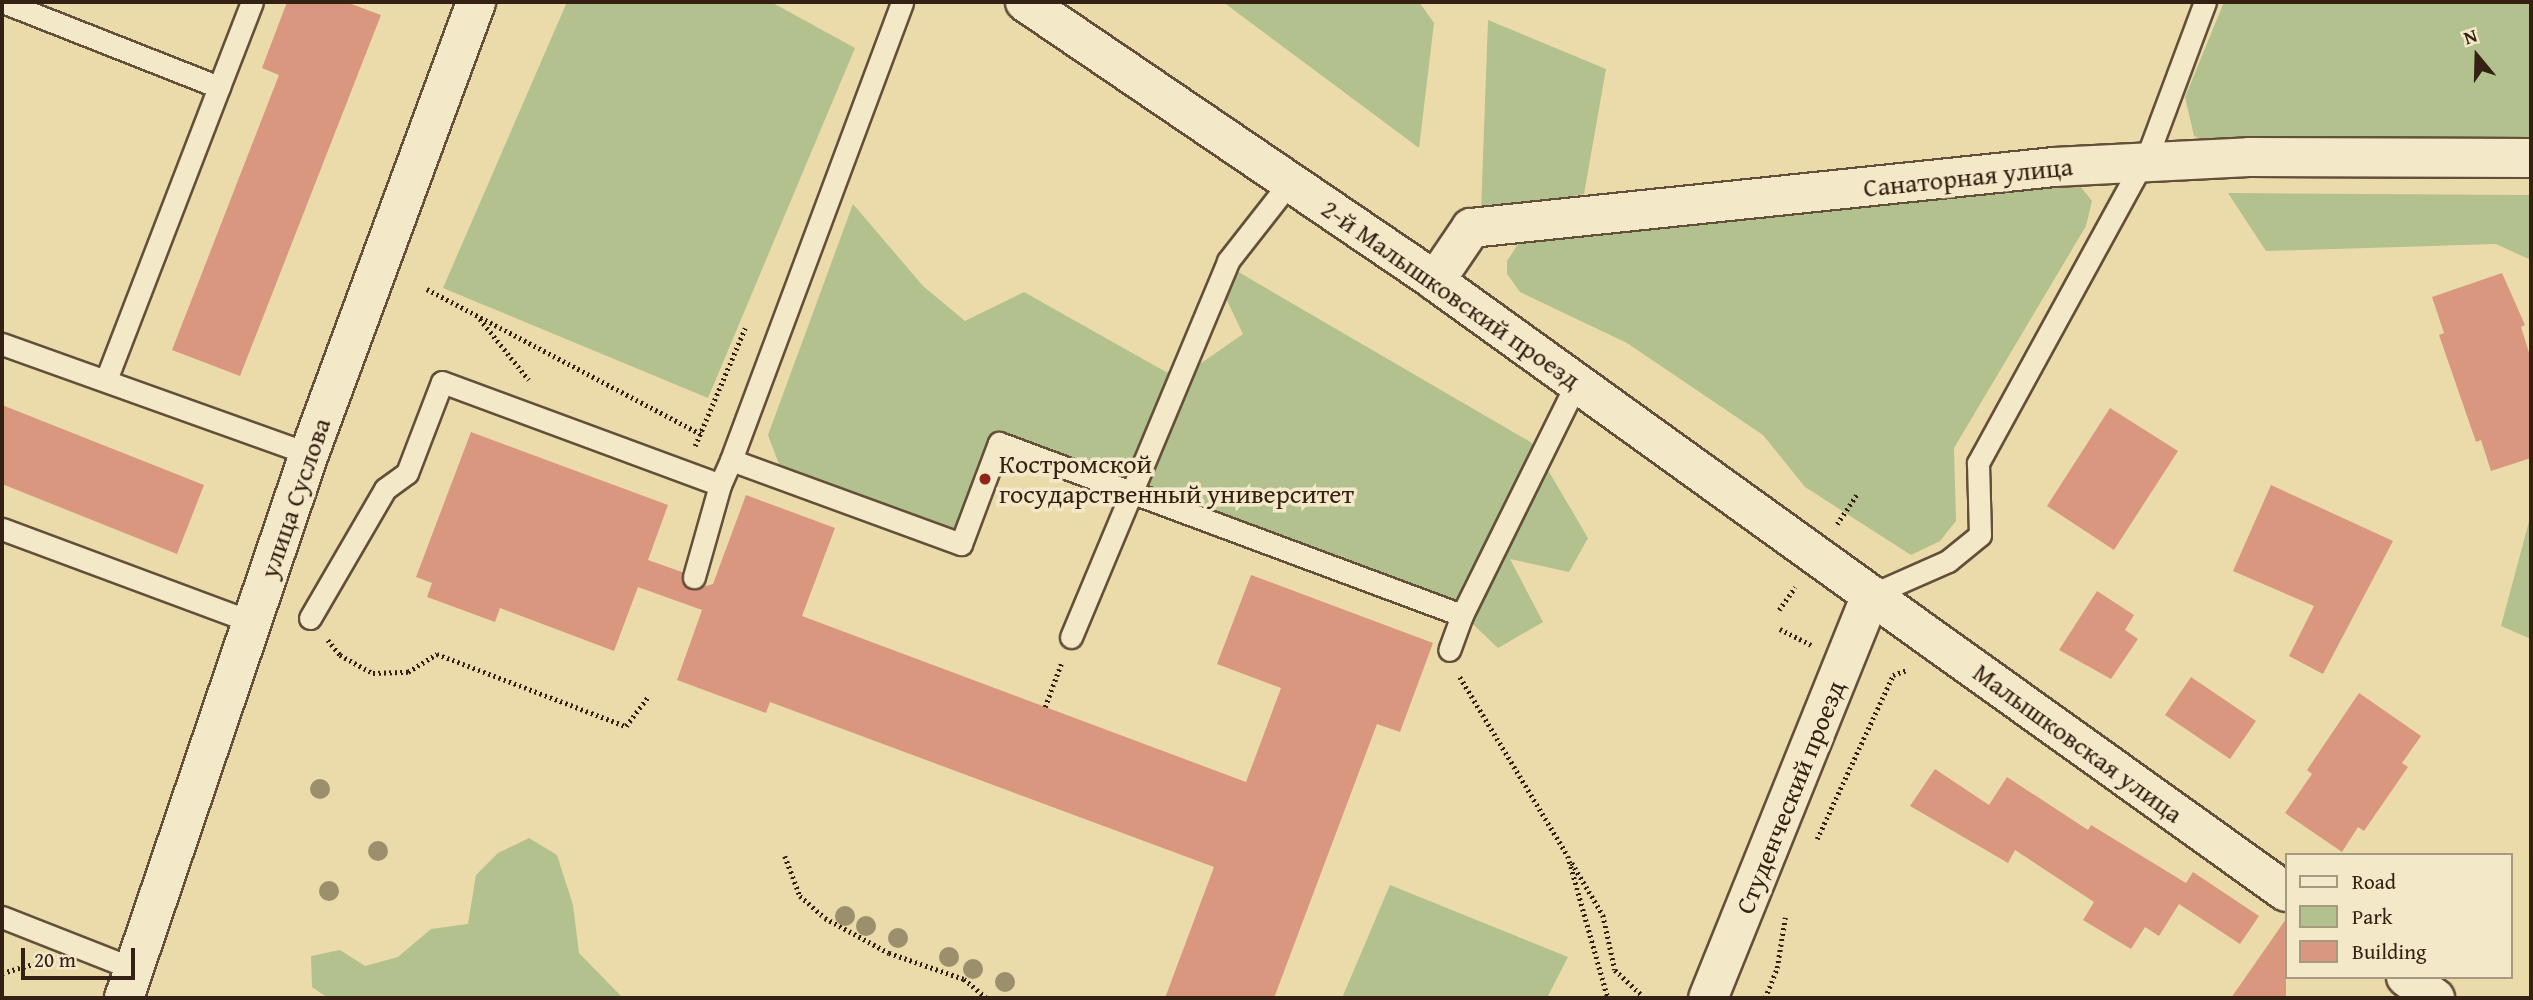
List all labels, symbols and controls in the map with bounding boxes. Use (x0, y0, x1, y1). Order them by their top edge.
north arrow (2442, 21, 2512, 91)
text: N (2460, 21, 2481, 51)
street label: Санаторная улица (1862, 150, 2074, 204)
street label: 2-й Малышковский проезд (1316, 193, 1586, 395)
street label: улица Суслова (253, 414, 337, 582)
place label: Костромской государственный университет (999, 448, 1354, 510)
marker: Костромской государственный университет (977, 471, 993, 487)
street label: Малышковская улица (1967, 657, 2189, 829)
street label: Студенческий проезд (1729, 676, 1851, 918)
legend (2284, 853, 2512, 979)
text: Road (2352, 866, 2396, 897)
text: Park (2352, 901, 2393, 932)
scale bar (24, 934, 138, 978)
text: Building (2352, 936, 2426, 967)
text: 20 m (34, 944, 76, 975)

